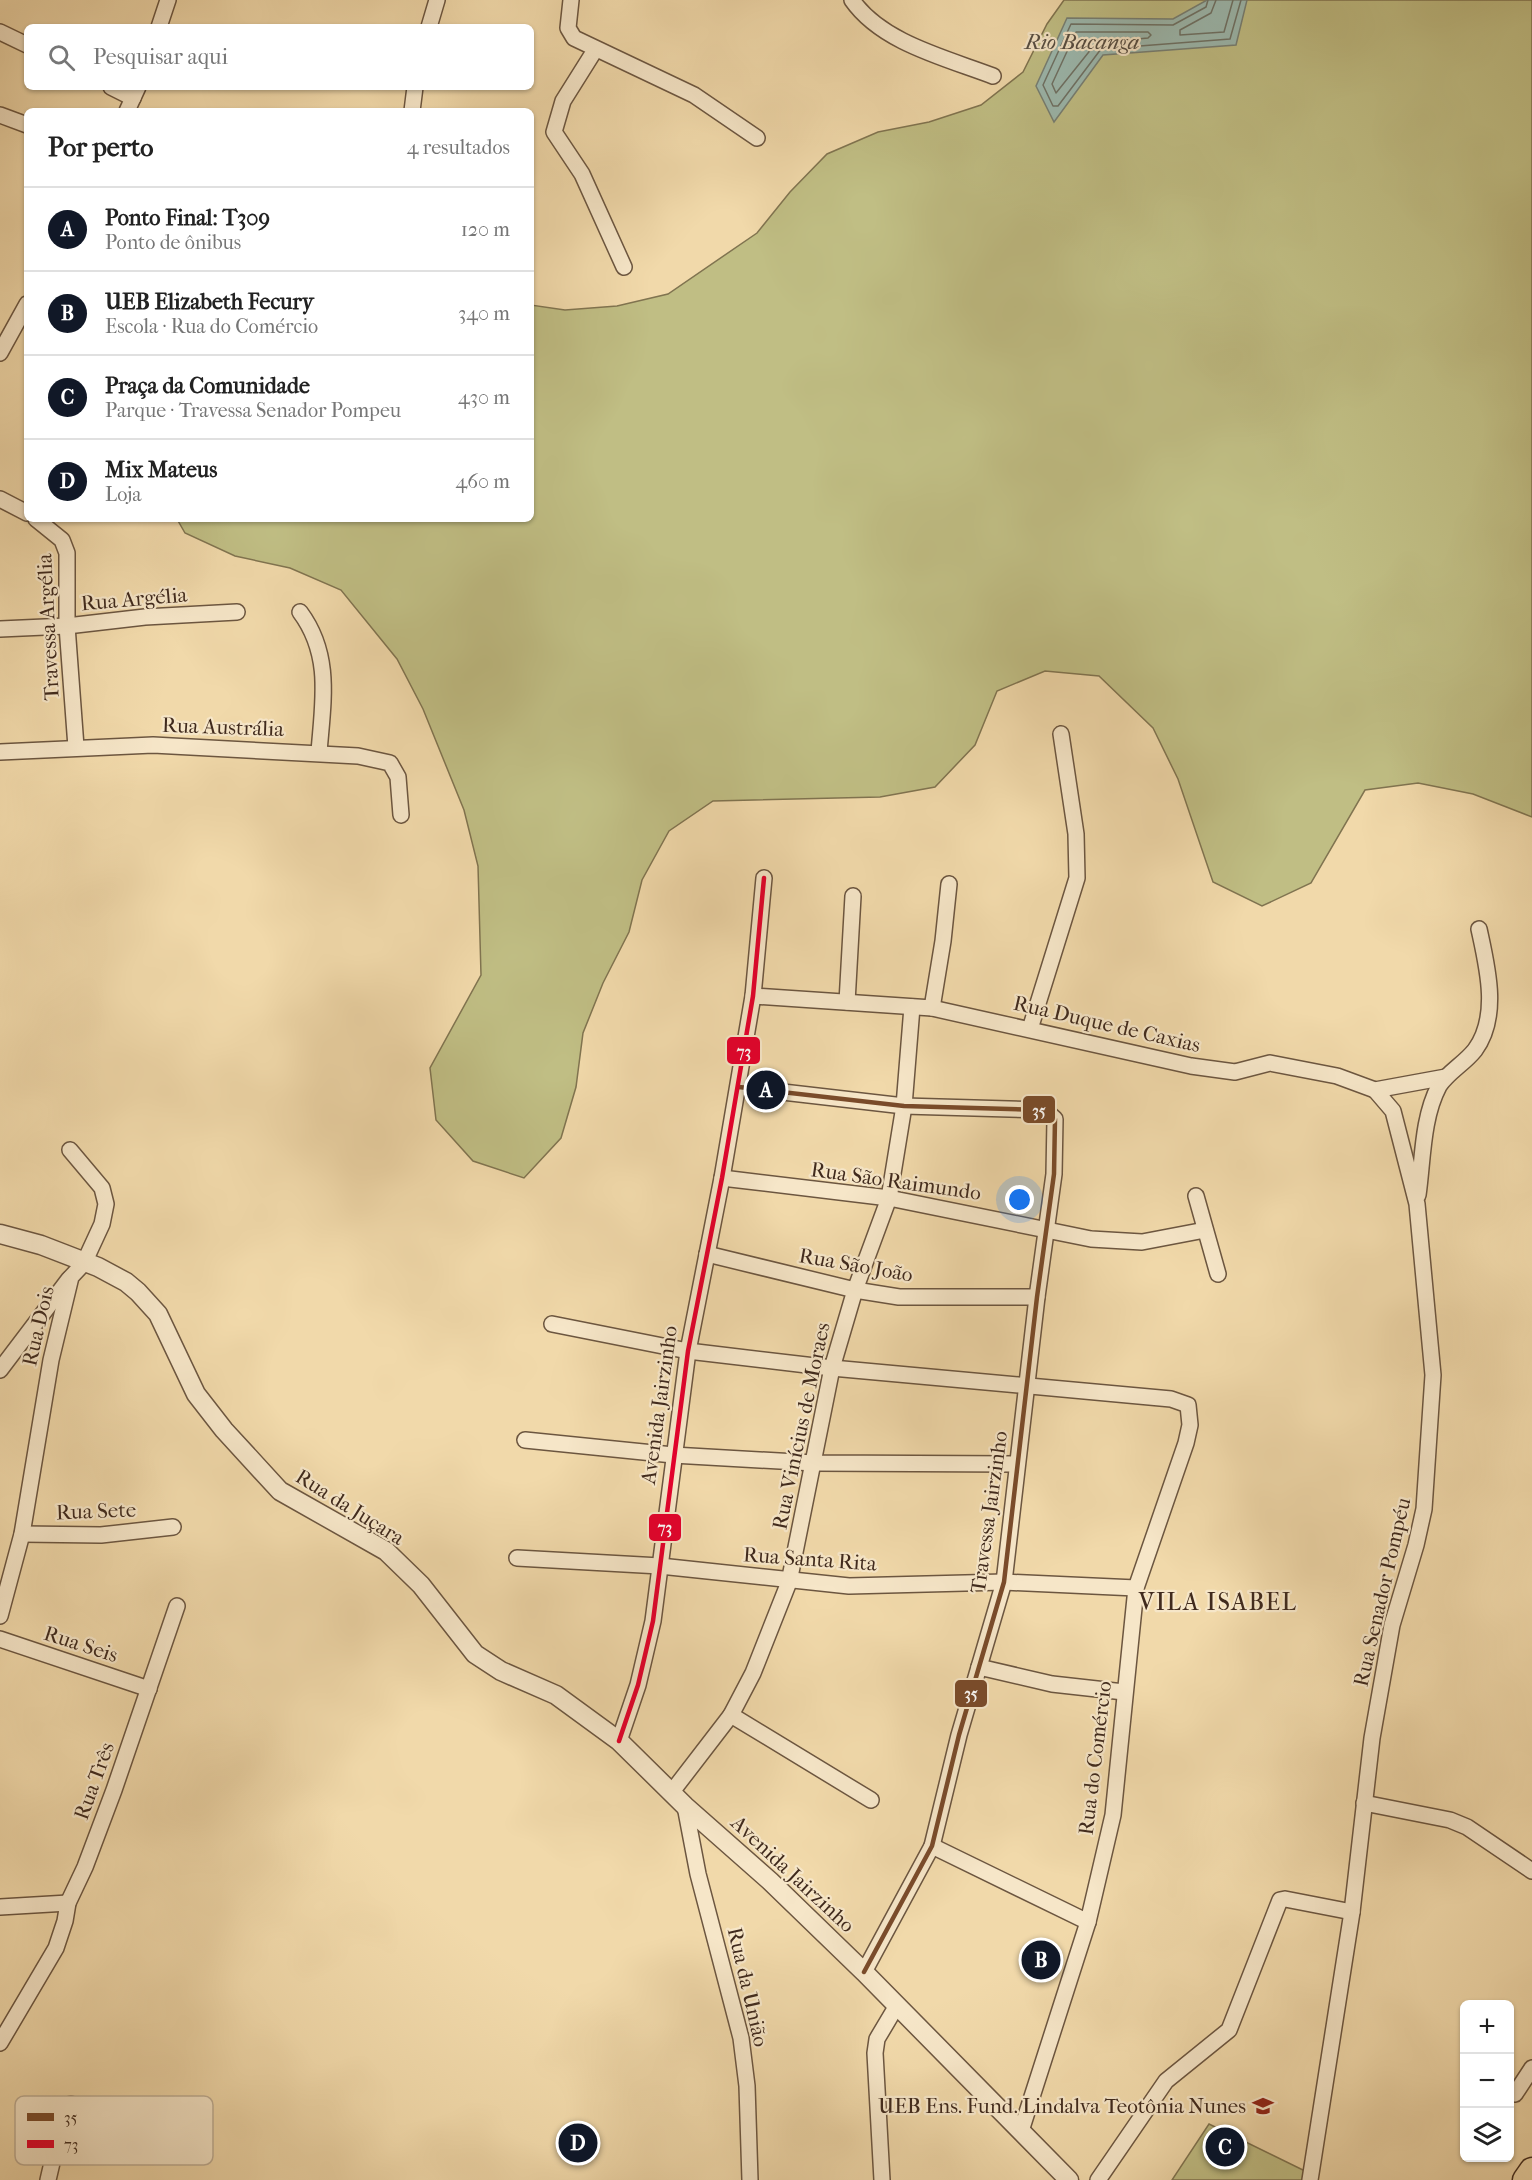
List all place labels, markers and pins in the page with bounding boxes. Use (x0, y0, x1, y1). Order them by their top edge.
pin: A (746, 1068, 786, 1112)
pin: B (1022, 1938, 1060, 1982)
place label: UEB Ens. Fund. Lindalva Teotônia Nunes (878, 2094, 1246, 2118)
school or university icon: UEB Ens. Fund. Lindalva Teotônia Nunes (1251, 2094, 1275, 2118)
pin: D (558, 2120, 598, 2166)
pin: C (1206, 2124, 1244, 2170)

